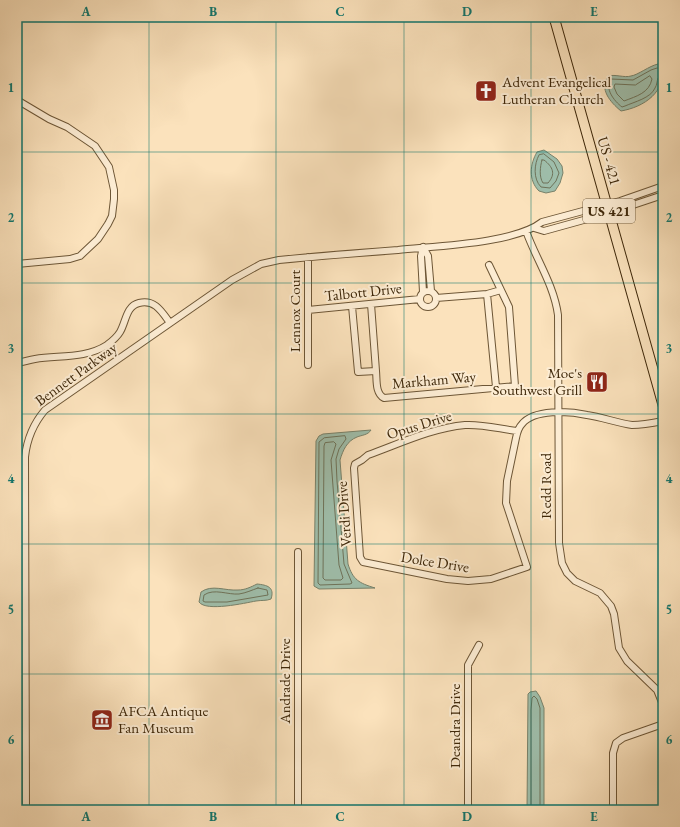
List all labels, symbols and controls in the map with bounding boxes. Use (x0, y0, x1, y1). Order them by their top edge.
text: A (80, 3, 91, 20)
text: B (209, 3, 217, 20)
text: C (335, 3, 345, 20)
text: D (462, 3, 472, 20)
text: E (590, 3, 598, 20)
place label: Advent Evangelical Lutheran Church (501, 72, 611, 108)
church icon: Advent Evangelical Lutheran Church (473, 78, 499, 104)
text: 1 (8, 79, 15, 96)
text: 1 (666, 79, 673, 96)
street label: US - 421 (593, 134, 625, 187)
road number: US 421 (583, 199, 635, 223)
text: 2 (8, 209, 15, 226)
text: 2 (666, 209, 673, 226)
street label: Lennox Court (285, 269, 304, 352)
street label: Talbott Drive (323, 278, 403, 305)
street label: Bennett Parkway (31, 337, 121, 410)
text: 3 (8, 340, 15, 357)
text: 3 (666, 340, 673, 357)
place label: Moe's Southwest Grill (493, 363, 582, 399)
street label: Markham Way (391, 366, 477, 393)
restaurant icon: Moe's Southwest Grill (584, 369, 610, 395)
street label: Opus Drive (384, 406, 454, 443)
street label: Redd Road (536, 453, 555, 519)
text: 4 (8, 470, 15, 487)
text: 4 (666, 470, 673, 487)
street label: Verdi Drive (332, 480, 355, 547)
street label: Dolce Drive (400, 547, 471, 576)
text: 5 (8, 601, 14, 618)
text: 5 (666, 601, 672, 618)
street label: Andrade Drive (275, 638, 294, 725)
street label: Deandra Drive (445, 684, 464, 768)
place label: AFCA Antique Fan Museum (117, 701, 209, 737)
museum icon: AFCA Antique Fan Museum (89, 707, 115, 733)
text: 6 (8, 731, 15, 748)
text: 6 (666, 731, 673, 748)
text: A (80, 808, 91, 825)
text: B (209, 808, 217, 825)
text: C (335, 808, 345, 825)
text: D (462, 808, 472, 825)
text: E (590, 808, 598, 825)

